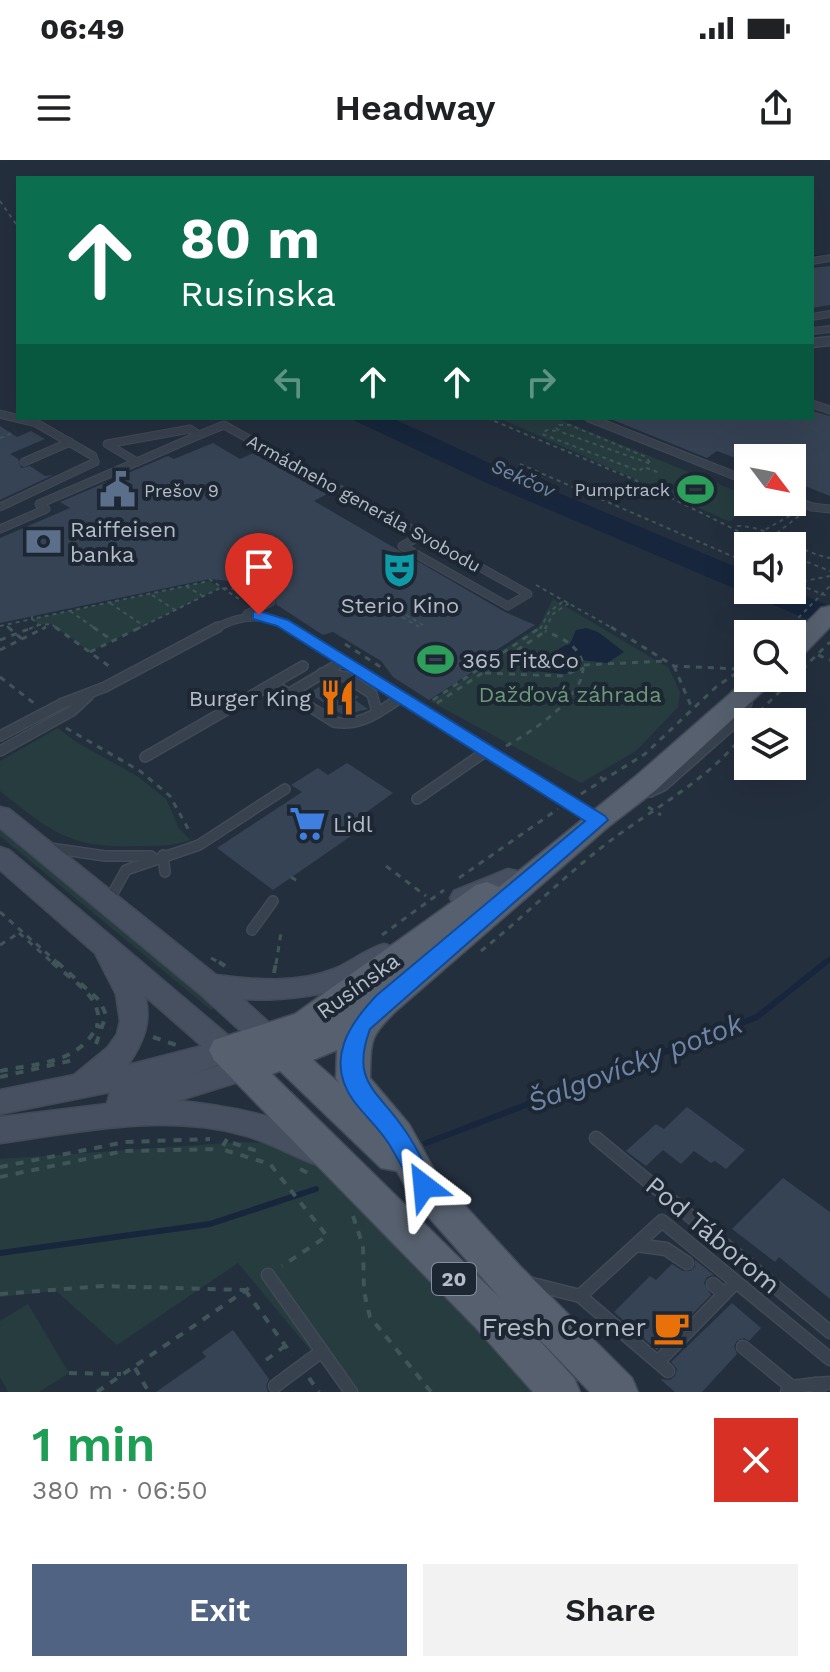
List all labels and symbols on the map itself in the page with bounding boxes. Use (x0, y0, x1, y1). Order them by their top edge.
street label: Armádneho generála Svobodu (244, 430, 484, 576)
north arrow (734, 444, 806, 516)
water label: Sekčov (488, 453, 559, 503)
sports icon: Pumptrack (677, 470, 715, 508)
public building icon: Prešov 9 (99, 471, 137, 509)
place label: Pumptrack (575, 479, 670, 500)
place label: Prešov 9 (144, 480, 219, 501)
place label: Raiffeisen banka (70, 517, 176, 567)
bank icon: Raiffeisen banka (25, 523, 63, 561)
pin (225, 533, 293, 615)
theatre icon: Sterio Kino (381, 550, 419, 588)
place label: Sterio Kino (341, 593, 459, 618)
sports icon: 365 Fit&Co (417, 641, 455, 679)
place label: 365 Fit&Co (462, 648, 579, 673)
restaurant icon: Burger King (318, 679, 356, 717)
park label: Dažďová záhrada (478, 682, 662, 707)
place label: Burger King (189, 686, 311, 711)
supermarket icon: Lidl (288, 805, 326, 843)
place label: Lidl (333, 812, 373, 837)
street label: Rusínska (312, 948, 404, 1024)
water label: Šalgovícky potok (523, 1007, 748, 1119)
position arrow (382, 1144, 466, 1228)
street label: Pod Táborom (640, 1170, 786, 1300)
road number: 20 (432, 1263, 476, 1295)
cafe icon: Fresh Corner (653, 1308, 691, 1346)
place label: Fresh Corner (482, 1312, 646, 1342)

